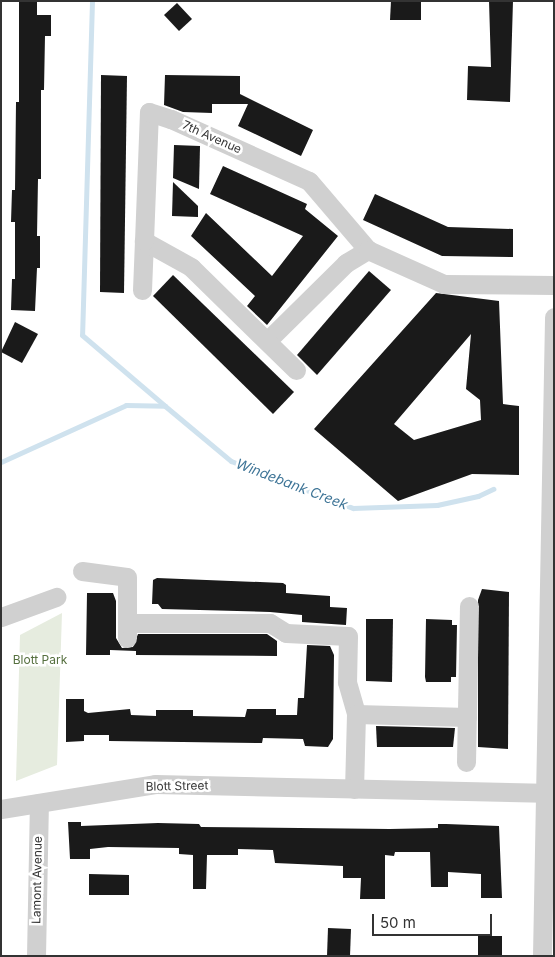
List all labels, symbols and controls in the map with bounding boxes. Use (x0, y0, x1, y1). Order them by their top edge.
street label: 7th Avenue (180, 118, 244, 156)
water label: Windebank Creek (234, 455, 350, 513)
park label: Blott Park (13, 653, 67, 667)
street label: Blott Street (146, 778, 208, 794)
street label: Lamont Avenue (29, 836, 45, 924)
scale bar (375, 904, 495, 936)
text: 50 m (380, 913, 416, 932)

